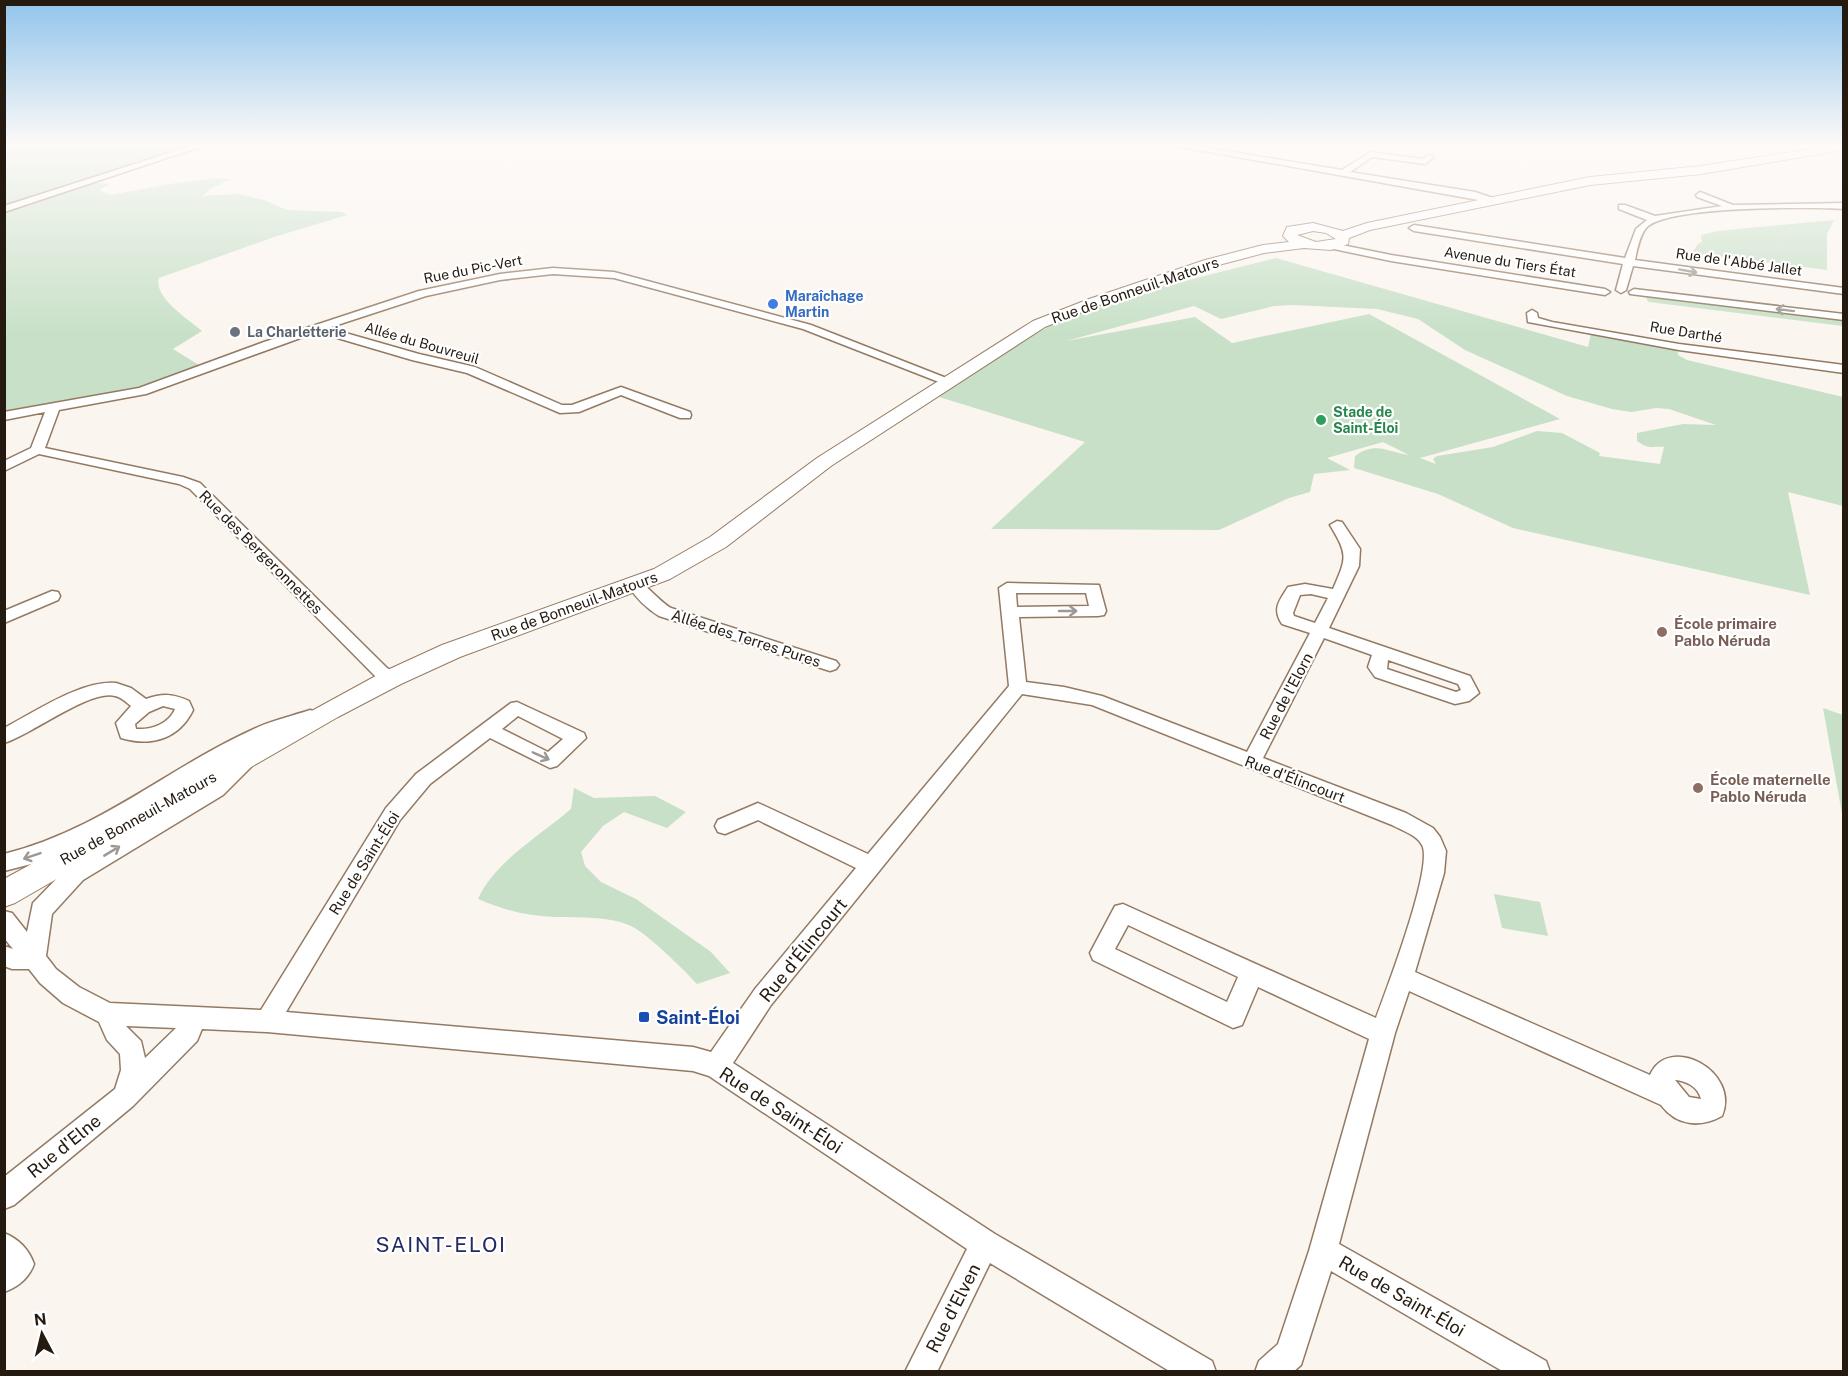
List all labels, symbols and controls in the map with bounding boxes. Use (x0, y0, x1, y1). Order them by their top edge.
street label: Avenue du Tiers État (1443, 243, 1577, 280)
street label: Rue de l'Abbé Jallet (1675, 245, 1803, 279)
street label: Rue du Pic-Vert (422, 252, 524, 286)
street label: Rue de Bonneuil-Matours (1049, 253, 1221, 327)
one-way arrow (1678, 266, 1697, 277)
place label: Maraîchage Martin (785, 288, 863, 320)
marker: Maraîchage Martin (766, 297, 780, 311)
one-way arrow (1776, 304, 1796, 315)
street label: Rue Darthé (1649, 318, 1723, 346)
street label: Allée du Bouvreuil (363, 319, 481, 367)
place label: La Charletterie (247, 324, 347, 340)
marker: La Charletterie (228, 325, 242, 339)
place label: Stade de Saint-Éloi (1333, 404, 1398, 436)
marker: Stade de Saint-Éloi (1314, 413, 1328, 427)
street label: Rue des Bergeronnettes (196, 487, 326, 617)
street label: Rue de Bonneuil-Matours (488, 568, 660, 644)
one-way arrow (1058, 605, 1078, 617)
street label: Allée des Terres Pures (669, 606, 823, 670)
place label: École primaire Pablo Néruda (1674, 615, 1777, 649)
marker: École primaire Pablo Néruda (1655, 625, 1669, 639)
street label: Rue de l'Elorn (1256, 650, 1316, 742)
one-way arrow (532, 751, 550, 762)
street label: Rue d'Élincourt (1242, 752, 1348, 806)
street label: Rue de Bonneuil-Matours (57, 768, 219, 868)
place label: École maternelle Pablo Néruda (1710, 771, 1831, 805)
marker: École maternelle Pablo Néruda (1691, 781, 1705, 795)
street label: Rue de Saint-Éloi (325, 808, 403, 918)
one-way arrow (103, 845, 120, 857)
one-way arrow (23, 852, 42, 863)
street label: Rue d'Élincourt (754, 893, 851, 1006)
place label: Saint-Éloi (656, 1006, 740, 1028)
marker: Saint-Éloi (637, 1010, 651, 1024)
street label: Rue de Saint-Éloi (716, 1062, 847, 1158)
street label: Rue d'Elne (23, 1110, 105, 1182)
district label: SAINT-ELOI (376, 1232, 506, 1257)
street label: Rue de Saint-Éloi (1335, 1250, 1469, 1341)
street label: Rue d'Elven (922, 1260, 984, 1356)
north arrow (12, 1304, 72, 1364)
text: N (33, 1309, 48, 1330)

